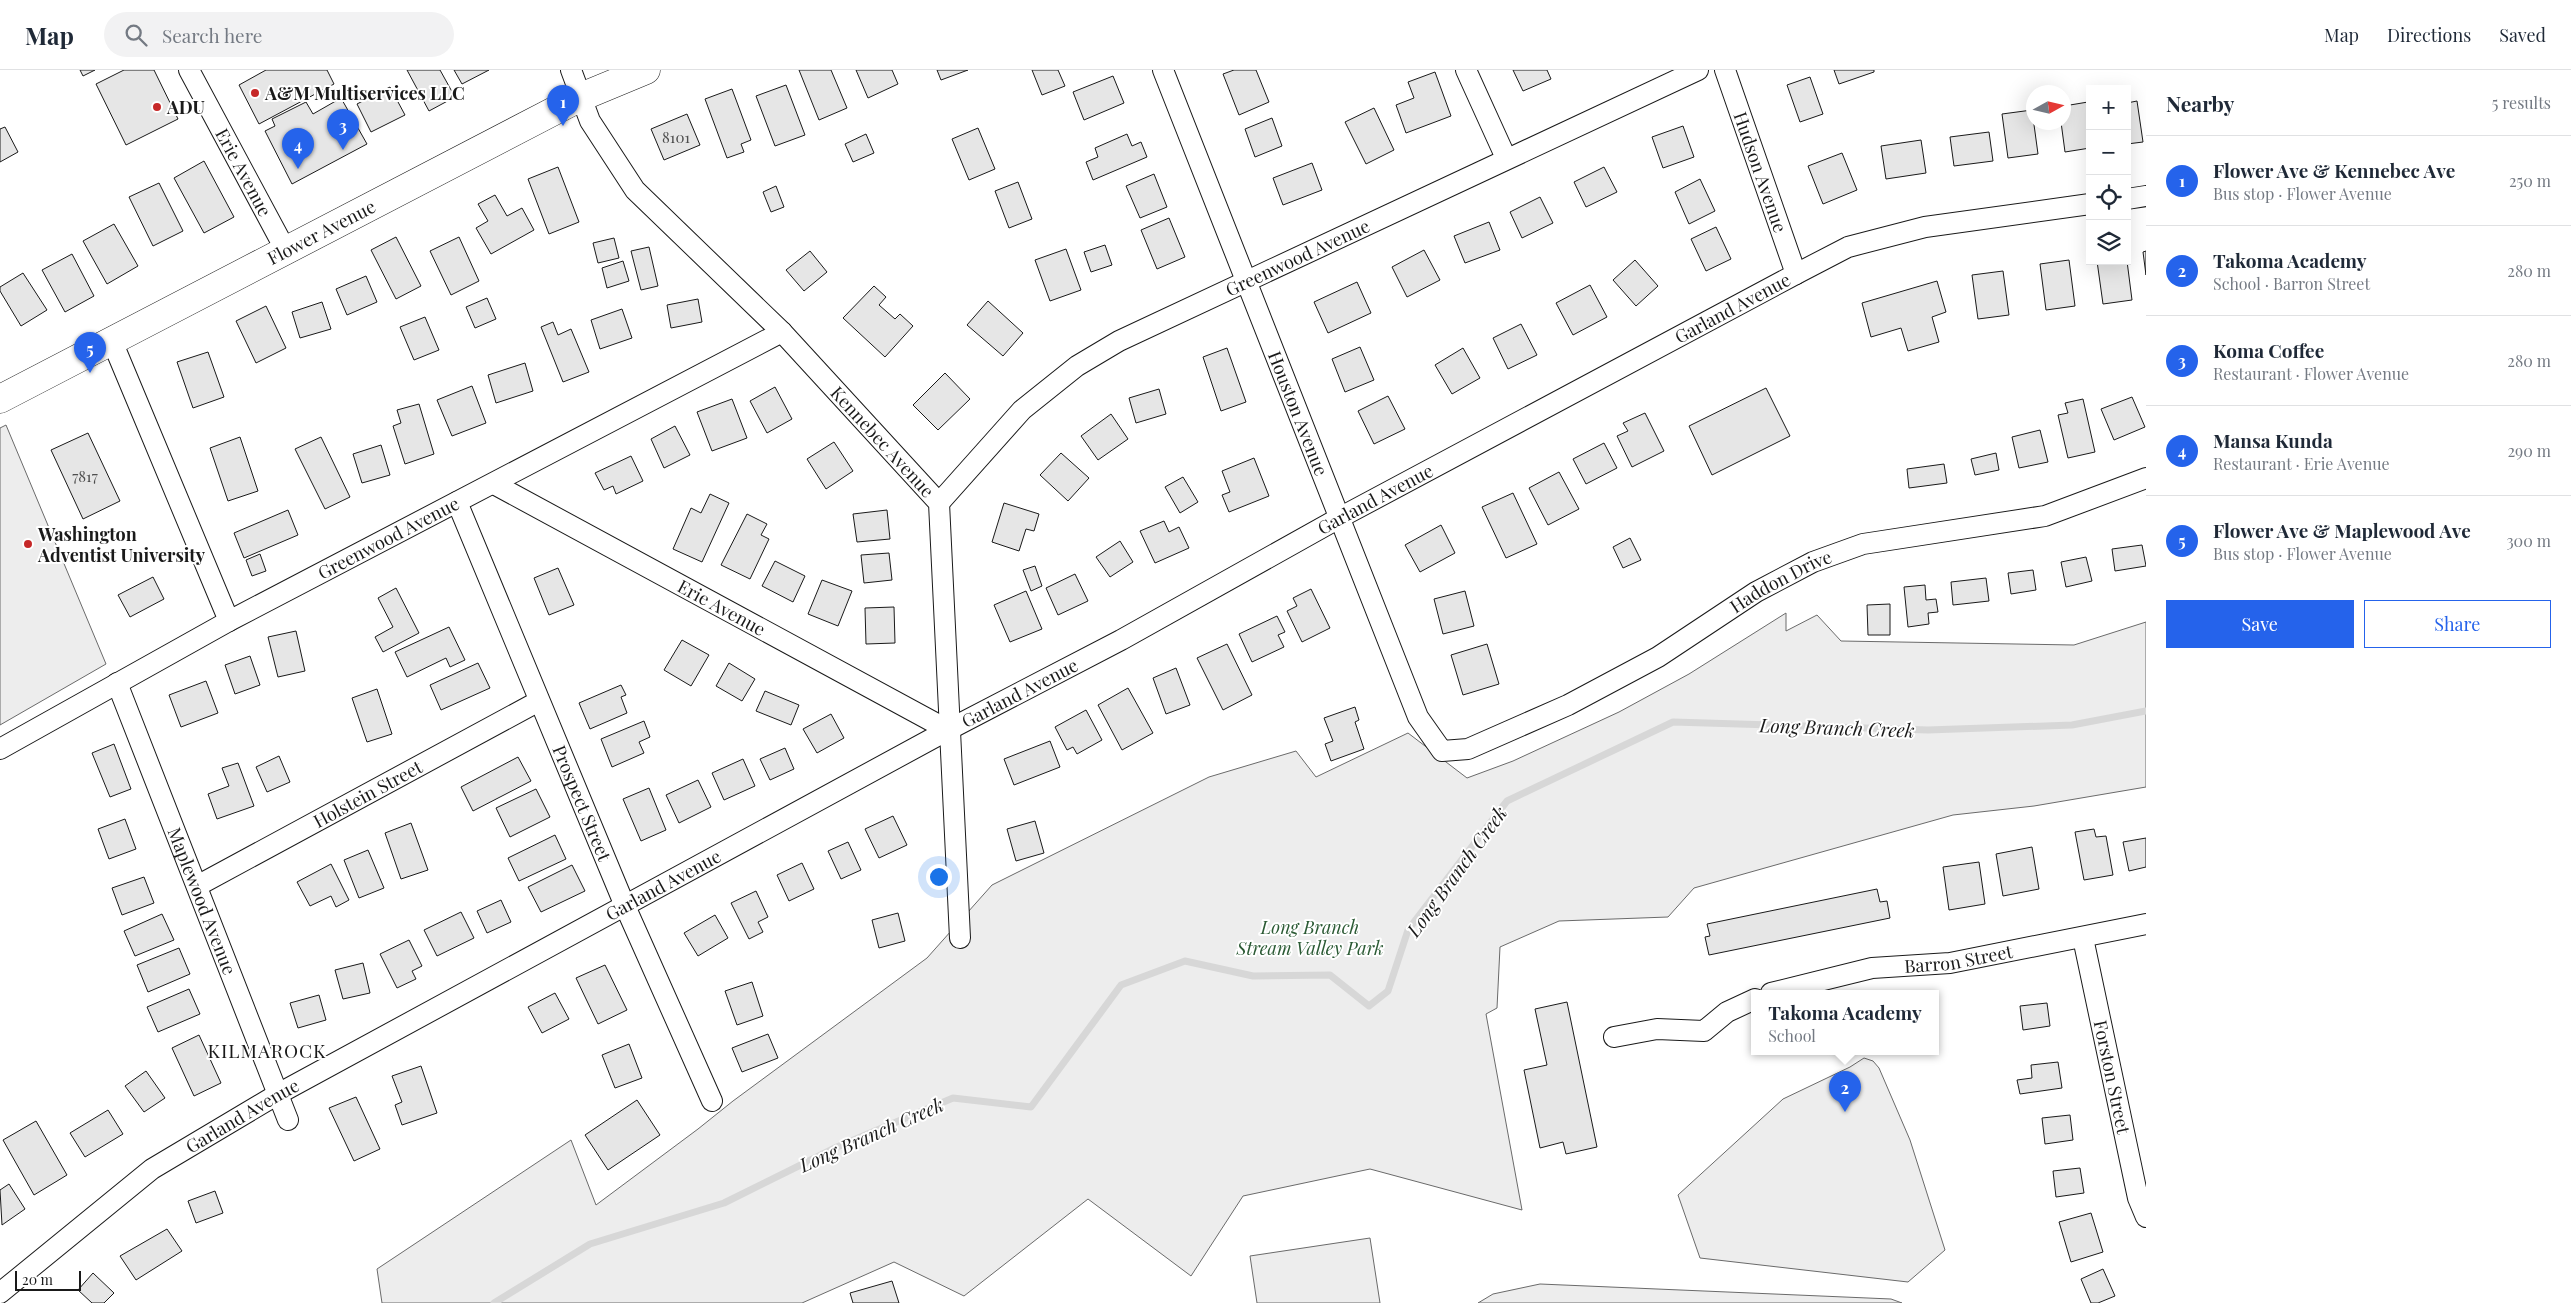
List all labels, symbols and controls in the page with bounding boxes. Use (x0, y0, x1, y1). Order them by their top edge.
search box (104, 12, 454, 57)
text: Map (25, 19, 74, 51)
icon: search (122, 21, 150, 49)
text: Search here (162, 22, 262, 48)
text: Map (2324, 23, 2359, 47)
text: Directions (2387, 23, 2471, 47)
text: Saved (2499, 23, 2546, 47)
place label: A&M Multiservices LLC (264, 81, 465, 105)
pin: 1 (547, 85, 579, 126)
north arrow (2026, 85, 2071, 130)
map controls (2086, 85, 2131, 265)
button: + (2086, 85, 2131, 130)
marker: A&M Multiservices LLC (249, 87, 261, 99)
text: Nearby (2166, 89, 2235, 117)
text: 5 results (2492, 92, 2551, 113)
place label: ADU (166, 95, 205, 119)
marker: ADU (151, 101, 163, 113)
street label: Hudson Avenue (1728, 108, 1793, 236)
pin: 3 (327, 109, 359, 150)
street label: Erie Avenue (210, 124, 277, 220)
house number: 8101 (662, 127, 690, 147)
pin: 4 (282, 128, 314, 169)
button: − (2086, 130, 2131, 175)
text: Flower Ave & Kennebec Ave (2213, 157, 2455, 183)
text: 1 (2179, 170, 2185, 191)
text: 250 m (2509, 170, 2551, 191)
button: locate (2086, 175, 2131, 220)
text: Bus stop · Flower Avenue (2213, 183, 2392, 204)
street label: Flower Avenue (263, 194, 379, 270)
street label: Greenwood Avenue (1222, 213, 1373, 301)
button: layers (2086, 220, 2131, 265)
text: Takoma Academy (2213, 247, 2367, 273)
text: 2 (2178, 260, 2186, 281)
text: 280 m (2507, 260, 2551, 281)
street label: Garland Avenue (1670, 267, 1794, 349)
text: School · Barron Street (2213, 273, 2370, 294)
pin: 5 (74, 332, 106, 373)
text: Koma Coffee (2213, 337, 2324, 363)
street label: Houston Avenue (1263, 347, 1334, 479)
text: 3 (2178, 350, 2186, 371)
text: 280 m (2507, 350, 2551, 371)
text: Restaurant · Flower Avenue (2213, 363, 2409, 384)
street label: Kennebec Avenue (826, 381, 940, 502)
text: Mansa Kunda (2213, 427, 2333, 453)
text: 4 (2178, 440, 2186, 461)
text: 290 m (2507, 440, 2551, 461)
text: Restaurant · Erie Avenue (2213, 453, 2390, 474)
street label: Garland Avenue (1313, 458, 1437, 540)
house number: 7817 (72, 466, 98, 486)
street label: Greenwood Avenue (313, 491, 463, 585)
text: Flower Ave & Maplewood Ave (2213, 517, 2471, 543)
place label: Washington Adventist University (37, 522, 206, 567)
text: 5 (2178, 530, 2186, 551)
text: 300 m (2506, 530, 2551, 551)
marker: Washington Adventist University (22, 538, 34, 550)
text: Bus stop · Flower Avenue (2213, 543, 2392, 564)
street label: Haddon Drive (1725, 544, 1835, 618)
street label: Erie Avenue (674, 574, 770, 641)
button: Save (2166, 600, 2354, 648)
button: Share (2364, 600, 2551, 648)
street label: Garland Avenue (957, 653, 1082, 733)
water label: Long Branch Creek (1758, 711, 1915, 743)
street label: Prospect Street (547, 741, 617, 865)
street label: Holstein Street (309, 754, 427, 833)
water label: Long Branch Creek (1399, 800, 1512, 942)
street label: Maplewood Avenue (163, 824, 242, 978)
street label: Garland Avenue (601, 844, 725, 926)
your location (926, 864, 952, 890)
park label: Long Branch Stream Valley Park (1235, 915, 1384, 960)
street label: Barron Street (1903, 939, 2015, 978)
popup (1751, 990, 1939, 1055)
text: Takoma Academy (1768, 999, 1922, 1025)
street label: Forston Street (2089, 1018, 2136, 1137)
text: School (1768, 1025, 1816, 1046)
district label: KILMAROCK (207, 1037, 327, 1063)
pin: 2 (1829, 1071, 1861, 1112)
street label: Garland Avenue (181, 1073, 303, 1158)
water label: Long Branch Creek (794, 1090, 947, 1178)
scale bar (15, 1268, 81, 1291)
text: 20 m (22, 1270, 53, 1289)

